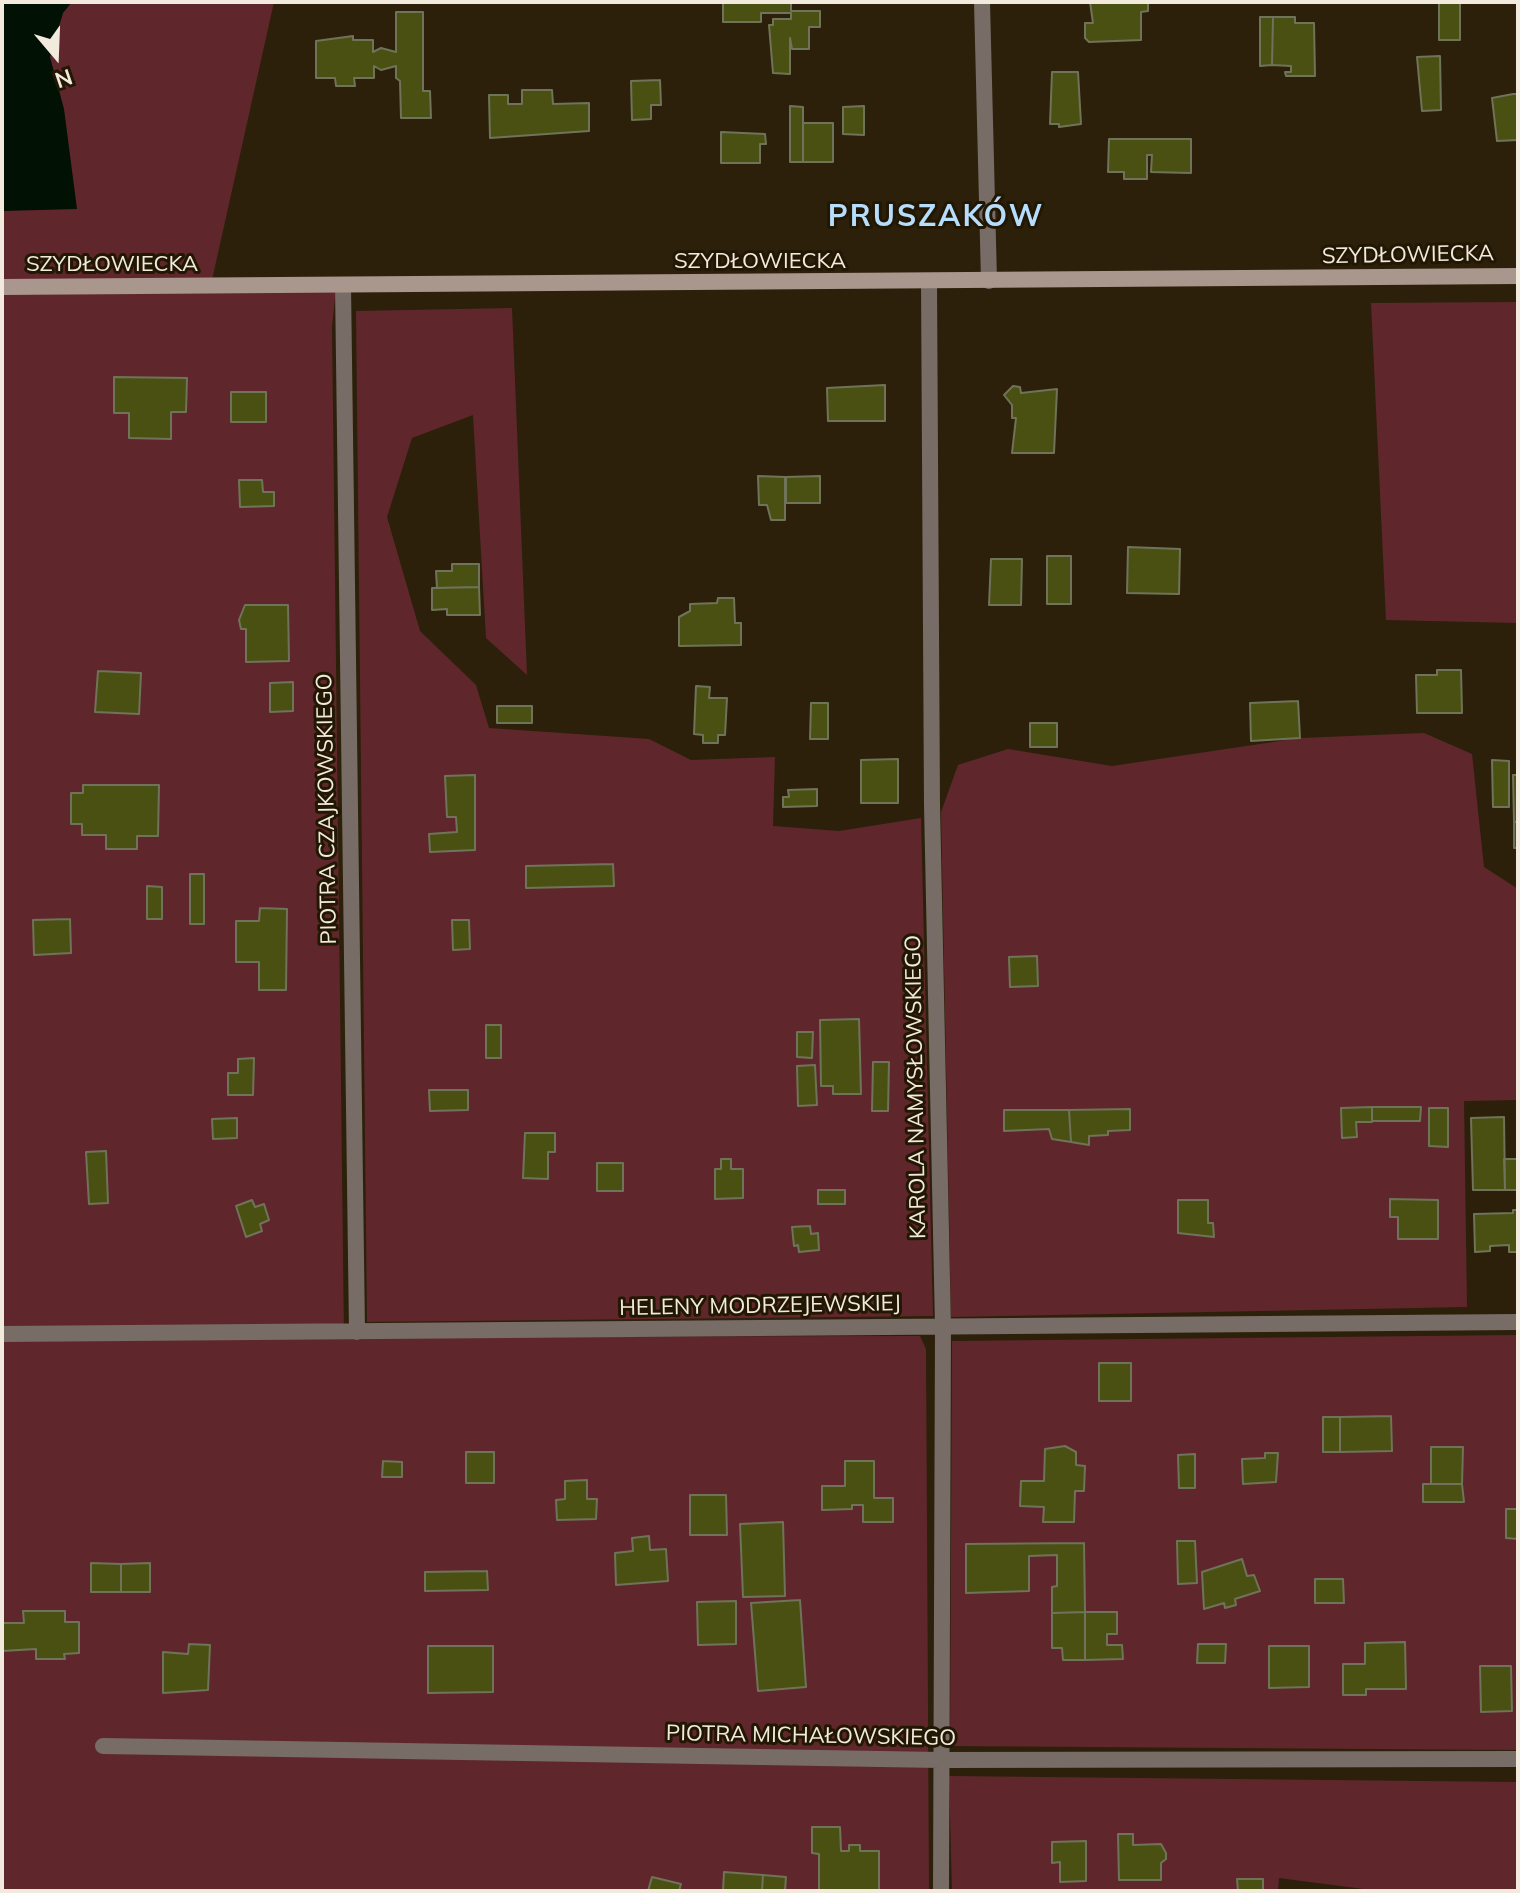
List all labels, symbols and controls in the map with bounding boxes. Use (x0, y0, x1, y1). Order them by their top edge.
north arrow (16, 16, 96, 96)
text: N (51, 63, 76, 95)
district label: PRUSZAKÓW (828, 199, 1044, 235)
street label: SZYDŁOWIECKA (1322, 240, 1494, 270)
street label: SZYDŁOWIECKA (674, 248, 846, 274)
street label: SZYDŁOWIECKA (26, 251, 198, 277)
street label: PIOTRA CZAJKOWSKIEGO (311, 673, 343, 945)
street label: KAROLA NAMYSŁOWSKIEGO (900, 935, 932, 1239)
street label: HELENY MODRZEJEWSKIEJ (619, 1290, 901, 1322)
street label: PIOTRA MICHAŁOWSKIEGO (666, 1720, 956, 1752)

